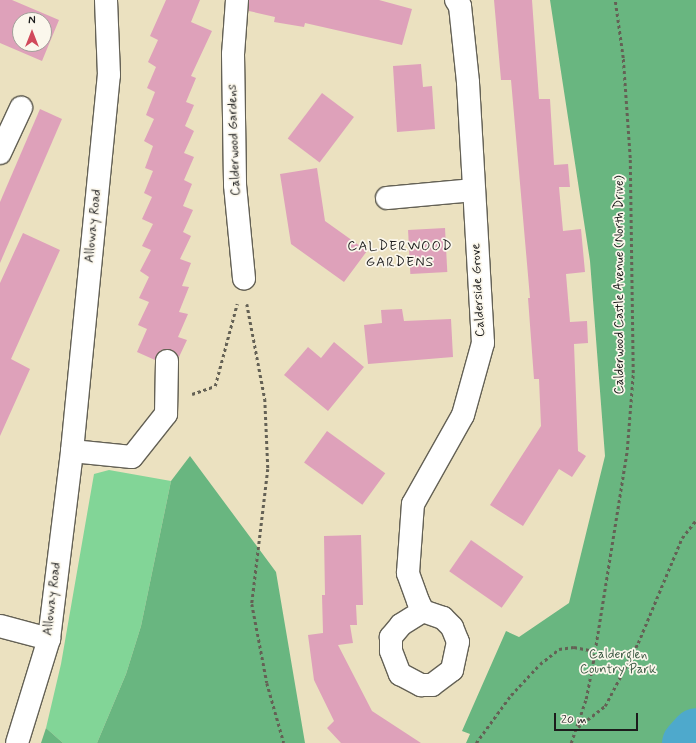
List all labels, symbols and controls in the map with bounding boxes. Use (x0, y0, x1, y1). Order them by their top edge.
north arrow (12, 12, 52, 52)
text: N (28, 14, 36, 28)
street label: Calderwood Gardens (225, 84, 245, 196)
street label: Calderwood Castle Avenue (North Drive) (612, 175, 628, 395)
street label: Alloway Road (82, 188, 106, 264)
district label: CALDERWOOD GARDENS (348, 238, 452, 270)
street label: Calderside Grove (469, 243, 489, 337)
street label: Alloway Road (41, 561, 65, 637)
park label: Calderglen Country Park (581, 648, 655, 679)
scale bar (556, 705, 640, 731)
text: 20 m (561, 712, 587, 728)

